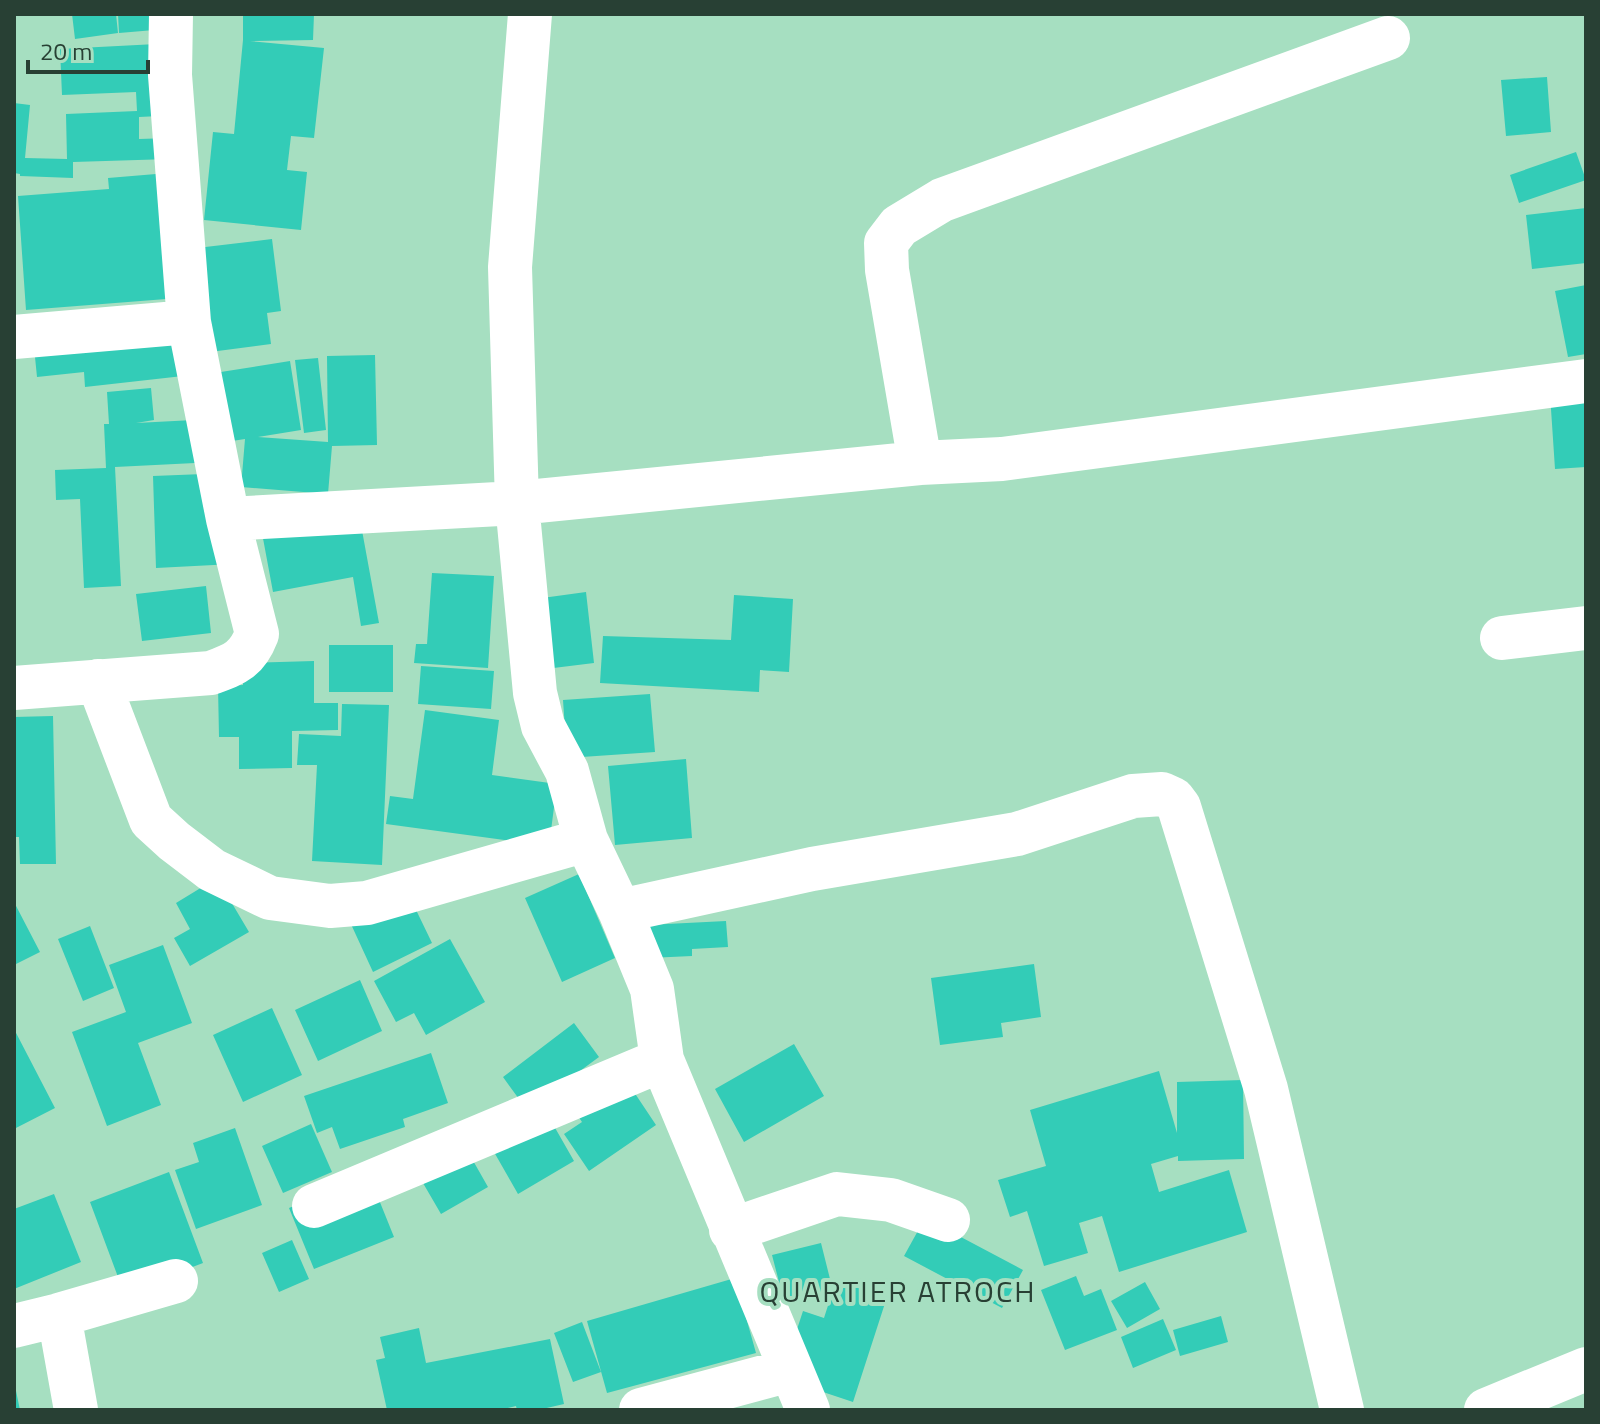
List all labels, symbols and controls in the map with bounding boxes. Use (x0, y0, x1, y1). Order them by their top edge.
scale bar (28, 24, 148, 74)
text: 20 m (40, 33, 92, 69)
district label: QUARTIER ATROCH (760, 1268, 1036, 1314)

